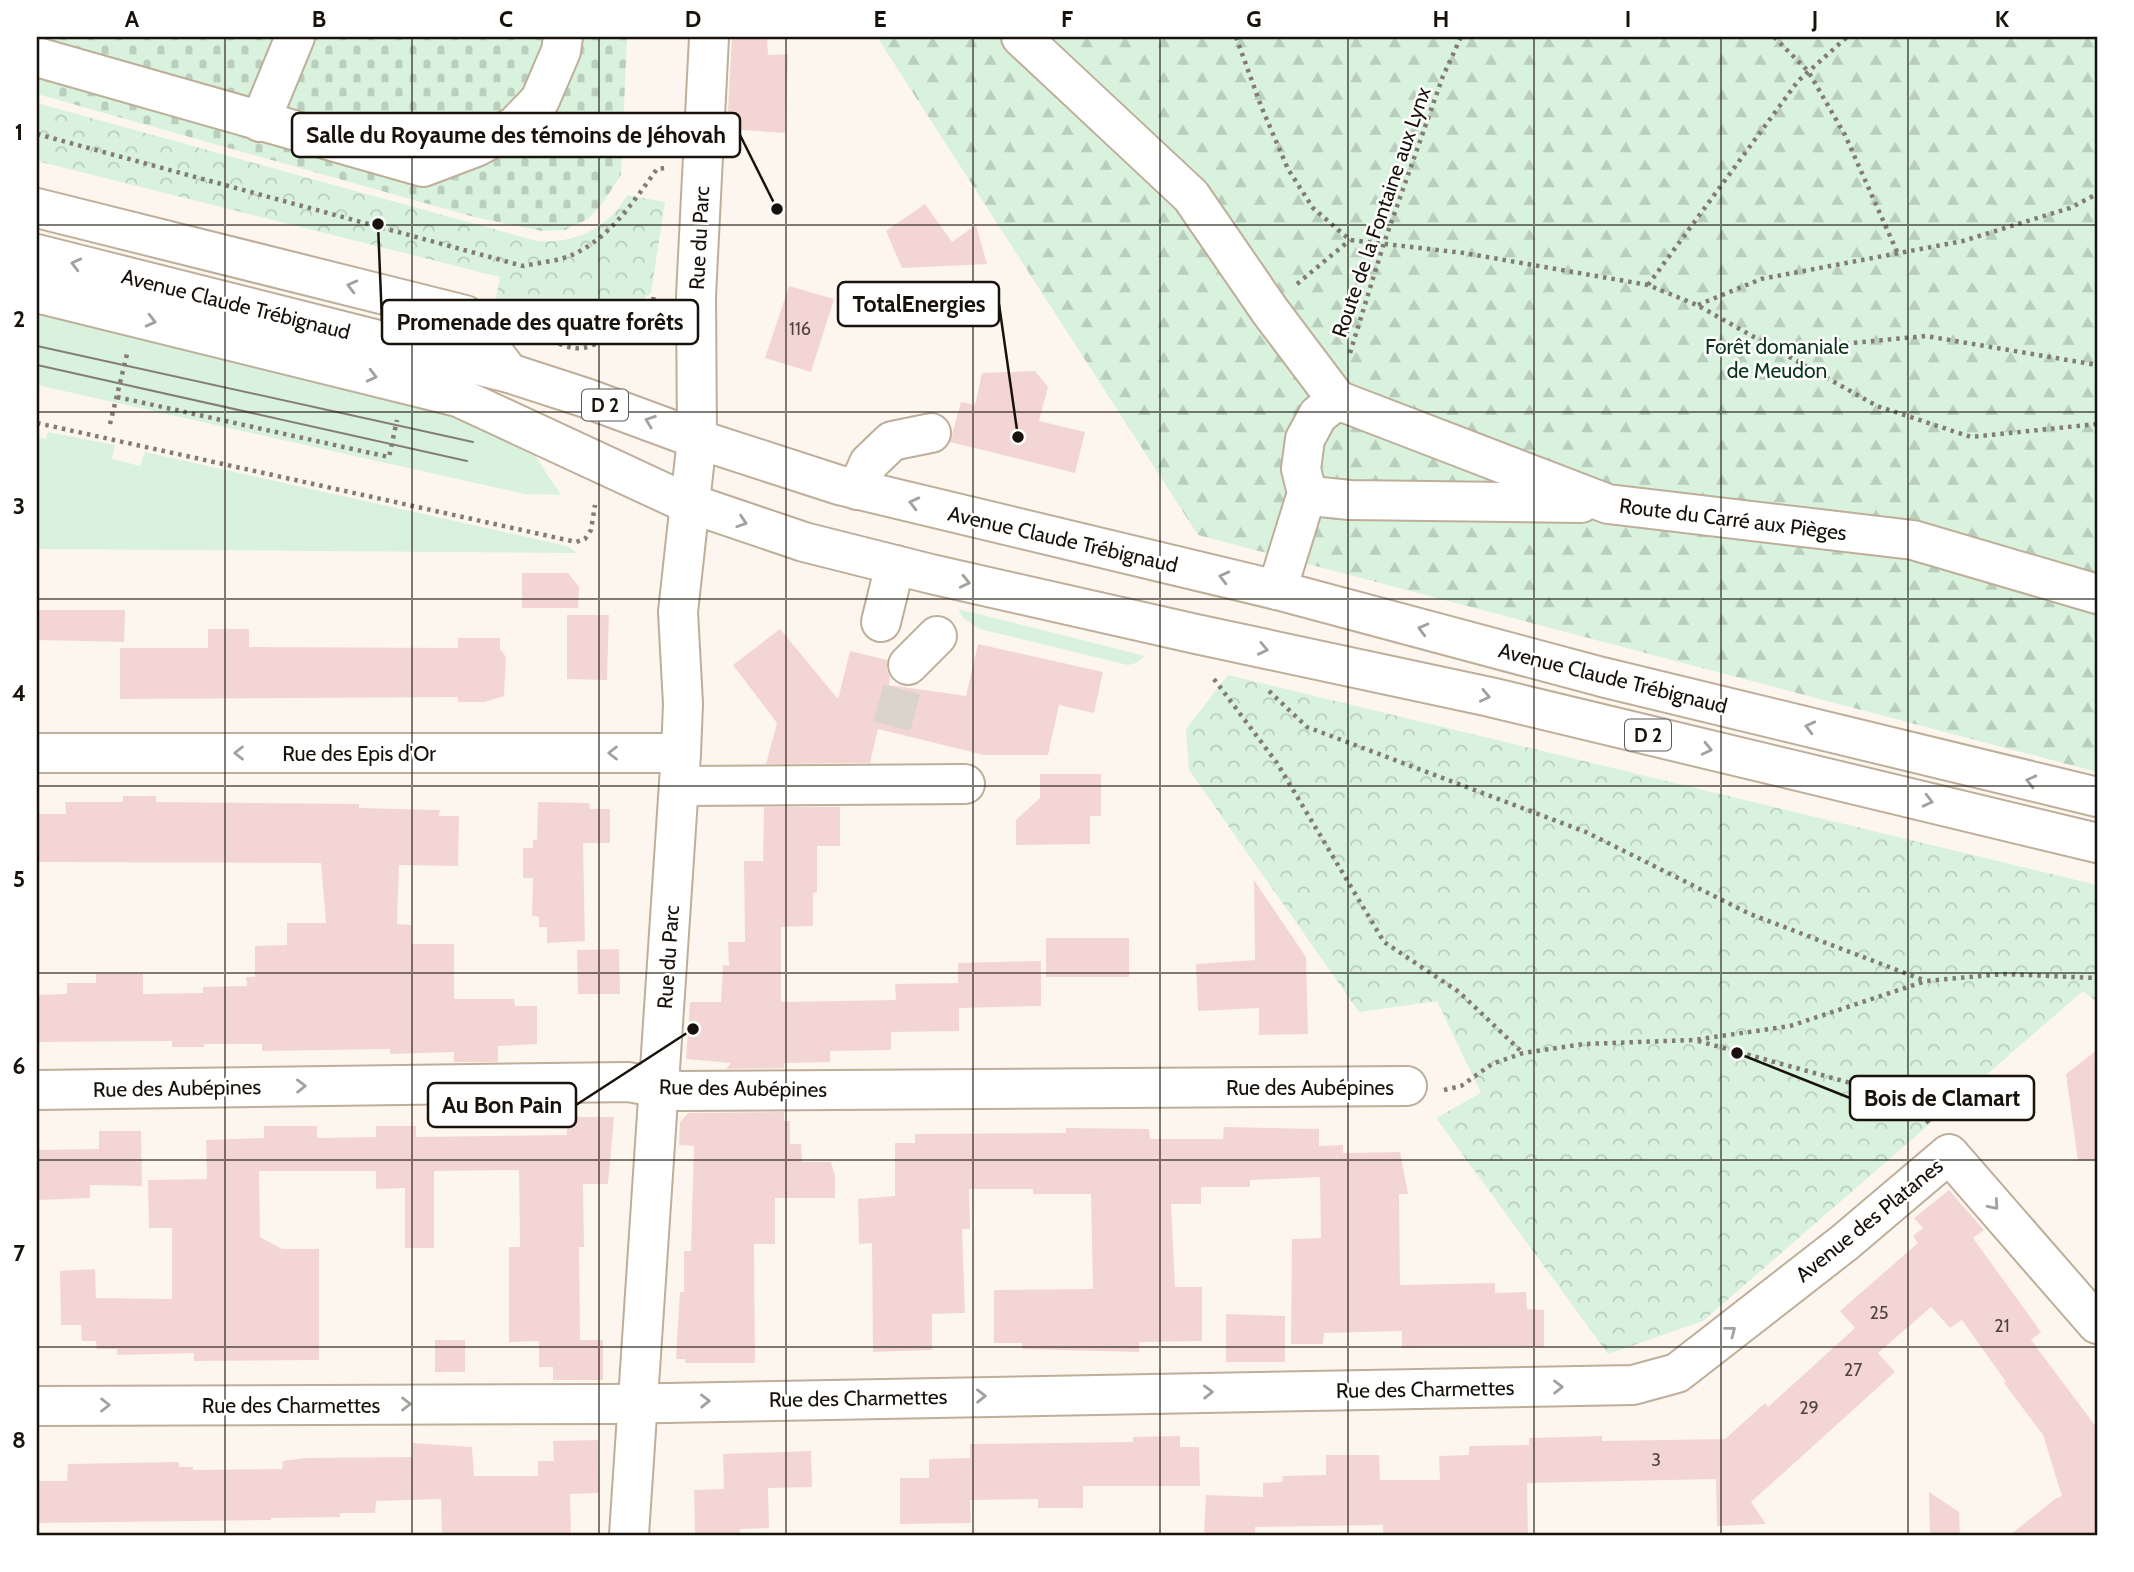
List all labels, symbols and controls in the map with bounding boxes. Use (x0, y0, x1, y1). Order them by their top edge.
text: A (125, 5, 140, 33)
text: B (312, 5, 326, 33)
text: C (499, 5, 513, 33)
text: D (685, 5, 701, 33)
text: E (873, 5, 887, 33)
text: F (1061, 5, 1073, 33)
text: G (1246, 5, 1262, 33)
text: H (1433, 5, 1449, 33)
text: I (1625, 5, 1631, 33)
text: J (1811, 5, 1818, 33)
text: K (1995, 5, 2010, 33)
street label: Route de la Fontaine aux Lynx (1326, 83, 1436, 341)
callout: Salle du Royaume des témoins de Jéhovah (292, 113, 740, 157)
text: 1 (15, 118, 23, 146)
text: Salle du Royaume des témoins de Jéhovah (306, 121, 726, 149)
street label: Rue du Parc (684, 185, 714, 291)
one-way arrow (70, 258, 82, 272)
street label: Avenue Claude Trébignaud (119, 263, 353, 345)
one-way arrow (346, 280, 358, 294)
callout: TotalEnergies (838, 282, 999, 326)
text: TotalEnergies (852, 290, 986, 318)
callout: Promenade des quatre forêts (382, 300, 698, 344)
text: 2 (13, 305, 25, 333)
text: Promenade des quatre forêts (396, 308, 684, 336)
one-way arrow (144, 313, 156, 327)
house number: 116 (789, 318, 811, 340)
park label: Forêt domaniale de Meudon (1705, 334, 1849, 383)
one-way arrow (365, 368, 377, 382)
road number: D 2 (582, 390, 628, 420)
one-way arrow (644, 415, 656, 429)
text: 3 (13, 492, 25, 520)
street label: Route du Carré aux Pièges (1618, 493, 1848, 545)
one-way arrow (908, 497, 920, 512)
street label: Avenue Claude Trébignaud (946, 500, 1180, 578)
one-way arrow (736, 513, 748, 528)
one-way arrow (1218, 571, 1230, 586)
one-way arrow (959, 573, 971, 588)
one-way arrow (1417, 623, 1429, 637)
street label: Avenue Claude Trébignaud (1496, 637, 1730, 719)
one-way arrow (1257, 640, 1269, 655)
text: 4 (12, 679, 26, 707)
one-way arrow (1479, 688, 1491, 703)
road number: D 2 (1625, 720, 1671, 750)
one-way arrow (1804, 721, 1816, 735)
street label: Rue des Epis d'Or (282, 741, 436, 766)
one-way arrow (1701, 741, 1713, 755)
one-way arrow (233, 745, 243, 761)
one-way arrow (607, 745, 618, 761)
one-way arrow (2025, 775, 2037, 789)
one-way arrow (1922, 793, 1934, 808)
text: 5 (13, 865, 25, 893)
street label: Rue du Parc (652, 904, 684, 1010)
text: 6 (13, 1052, 25, 1080)
street label: Rue des Aubépines (93, 1074, 262, 1102)
street label: Rue des Aubépines (659, 1074, 828, 1102)
street label: Rue des Aubépines (1226, 1075, 1394, 1100)
callout: Bois de Clamart (1850, 1076, 2034, 1120)
one-way arrow (296, 1079, 307, 1094)
callout: Au Bon Pain (428, 1083, 576, 1127)
text: Bois de Clamart (1864, 1084, 2020, 1112)
text: Au Bon Pain (442, 1091, 562, 1119)
street label: Avenue des Platanes (1790, 1153, 1948, 1287)
one-way arrow (1986, 1197, 1998, 1210)
text: 7 (13, 1239, 25, 1267)
house number: 25 (1869, 1302, 1889, 1324)
house number: 21 (1994, 1315, 2010, 1337)
one-way arrow (1723, 1326, 1735, 1339)
house number: 27 (1844, 1359, 1862, 1381)
street label: Rue des Charmettes (1336, 1375, 1515, 1403)
one-way arrow (1553, 1379, 1564, 1394)
street label: Rue des Charmettes (769, 1384, 948, 1412)
one-way arrow (1203, 1385, 1214, 1400)
one-way arrow (976, 1389, 987, 1404)
street label: Rue des Charmettes (202, 1393, 381, 1418)
one-way arrow (700, 1393, 710, 1409)
one-way arrow (401, 1396, 412, 1412)
one-way arrow (100, 1397, 111, 1413)
house number: 29 (1799, 1397, 1819, 1419)
text: 8 (12, 1426, 26, 1454)
house number: 3 (1651, 1449, 1661, 1471)

